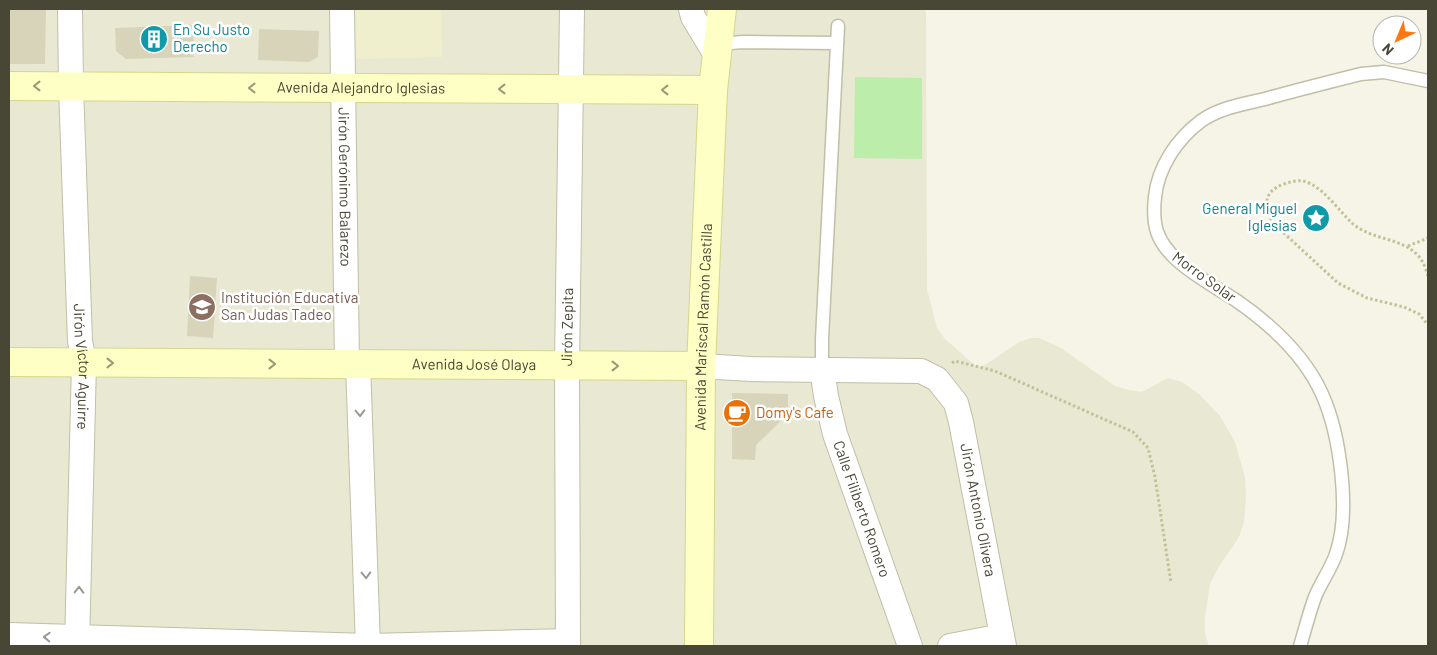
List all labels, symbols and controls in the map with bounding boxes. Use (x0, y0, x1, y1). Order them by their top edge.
north arrow (1372, 15, 1422, 65)
place label: En Su Justo Derecho (173, 20, 250, 55)
building icon: En Su Justo Derecho (139, 24, 169, 54)
text: N (1378, 40, 1397, 59)
street label: Avenida Alejandro Iglesias (277, 78, 445, 96)
one-way arrow (33, 81, 41, 91)
one-way arrow (248, 82, 256, 93)
one-way arrow (498, 84, 506, 94)
one-way arrow (661, 85, 668, 95)
street label: Jirón Gerónimo Balarezo (335, 107, 356, 267)
place label: General Miguel Iglesias (1202, 199, 1297, 234)
place icon: General Miguel Iglesias (1301, 203, 1331, 233)
street label: Avenida Mariscal Ramón Castilla (691, 223, 715, 431)
street label: Morro Solar (1169, 247, 1240, 306)
place label: Institución Educativa San Judas Tadeo (221, 288, 358, 323)
street label: Jirón Zepita (557, 288, 576, 366)
school or university icon: Institución Educativa San Judas Tadeo (187, 292, 217, 322)
street label: Jirón Víctor Aguirre (71, 303, 94, 430)
street label: Avenida José Olaya (412, 354, 536, 373)
one-way arrow (106, 357, 114, 368)
one-way arrow (269, 358, 277, 369)
one-way arrow (612, 361, 620, 371)
cafe icon: Domy's Cafe (722, 398, 752, 428)
place label: Domy's Cafe (756, 403, 834, 421)
one-way arrow (355, 409, 365, 417)
street label: Calle Filiberto Romero (830, 438, 895, 579)
street label: Jirón Antonio Olivera (957, 442, 1001, 578)
one-way arrow (360, 571, 371, 579)
one-way arrow (73, 585, 84, 593)
one-way arrow (43, 632, 50, 642)

